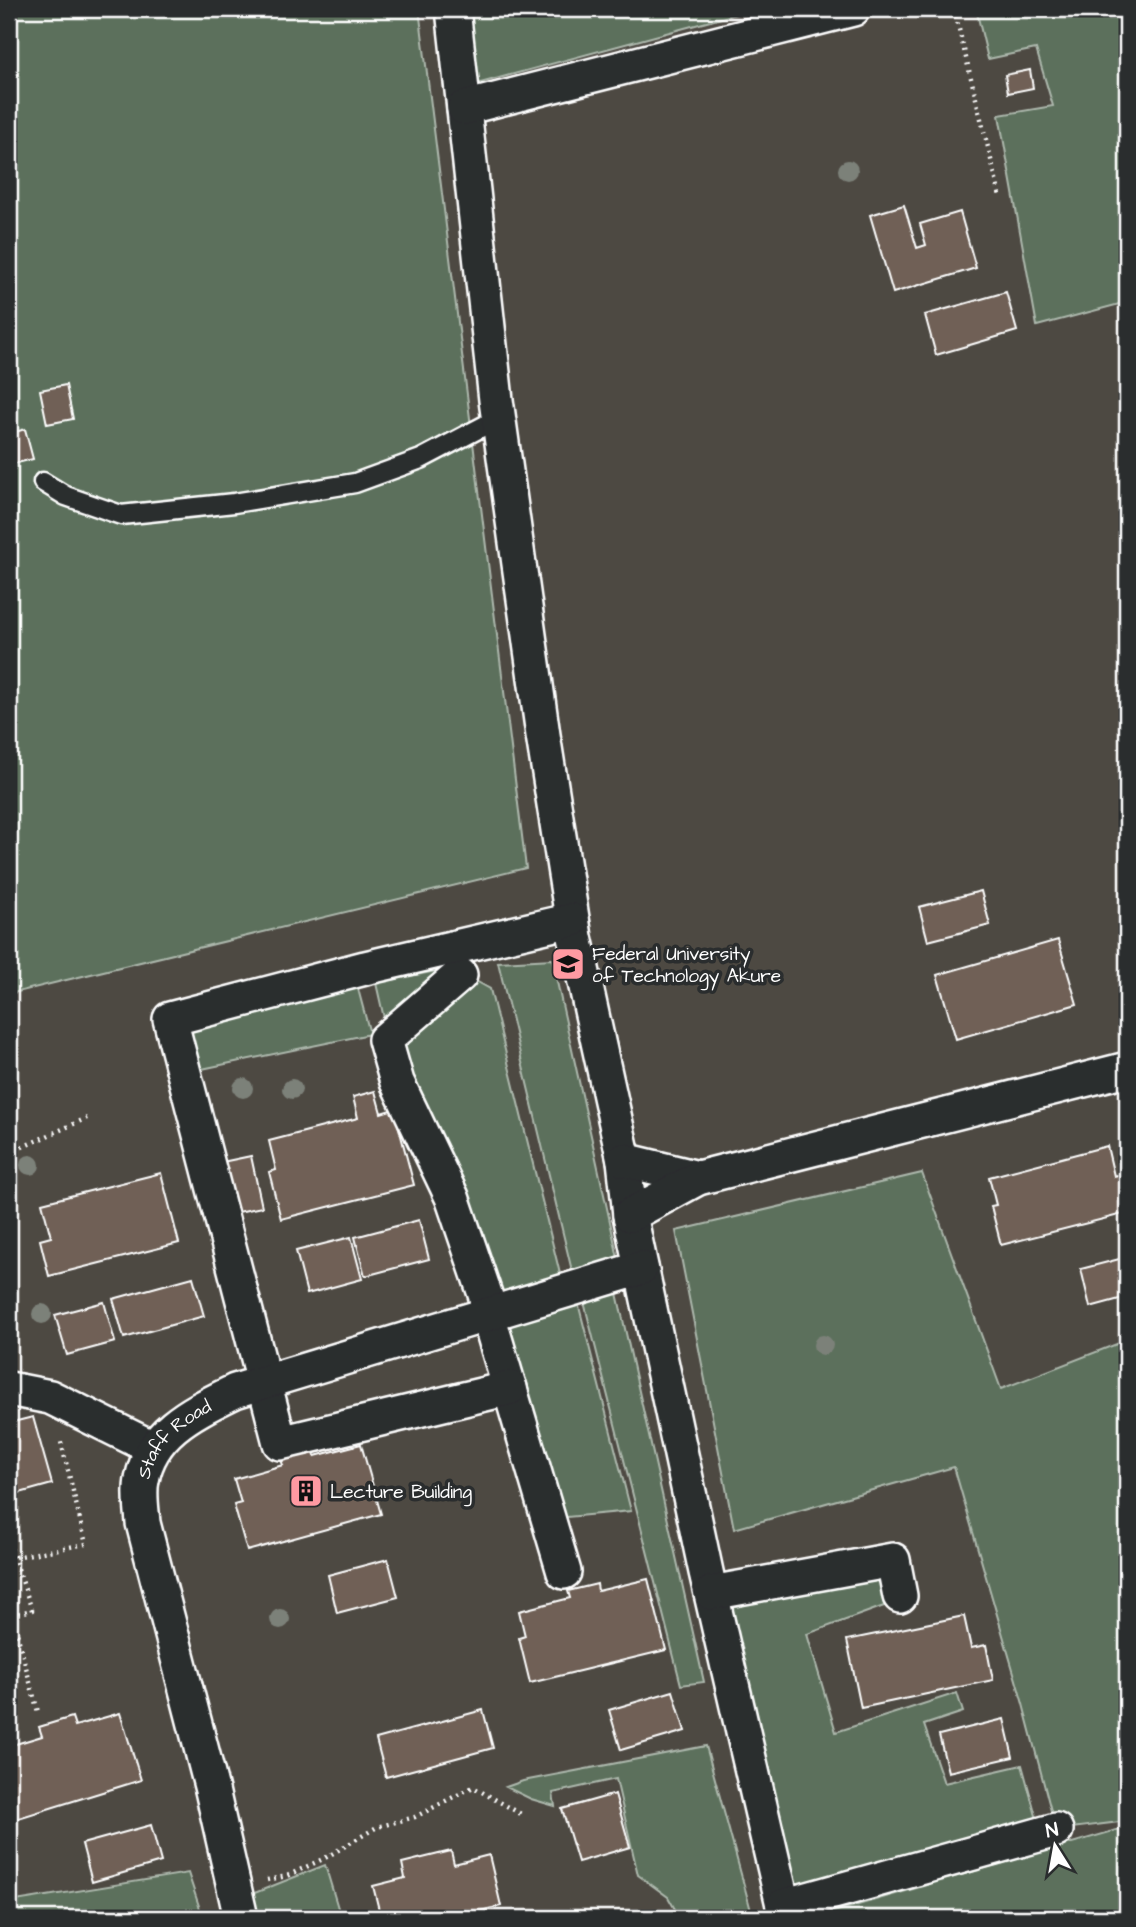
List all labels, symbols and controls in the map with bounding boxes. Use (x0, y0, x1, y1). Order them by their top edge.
place label: Federal University of Technology Akure (592, 941, 781, 991)
school or university icon: Federal University of Technology Akure (549, 945, 587, 983)
street label: Staff Road (131, 1393, 217, 1482)
building icon: Lecture Building (287, 1472, 325, 1510)
place label: Lecture Building (330, 1479, 472, 1507)
north arrow (1020, 1812, 1090, 1882)
text: N (1044, 1816, 1061, 1845)

